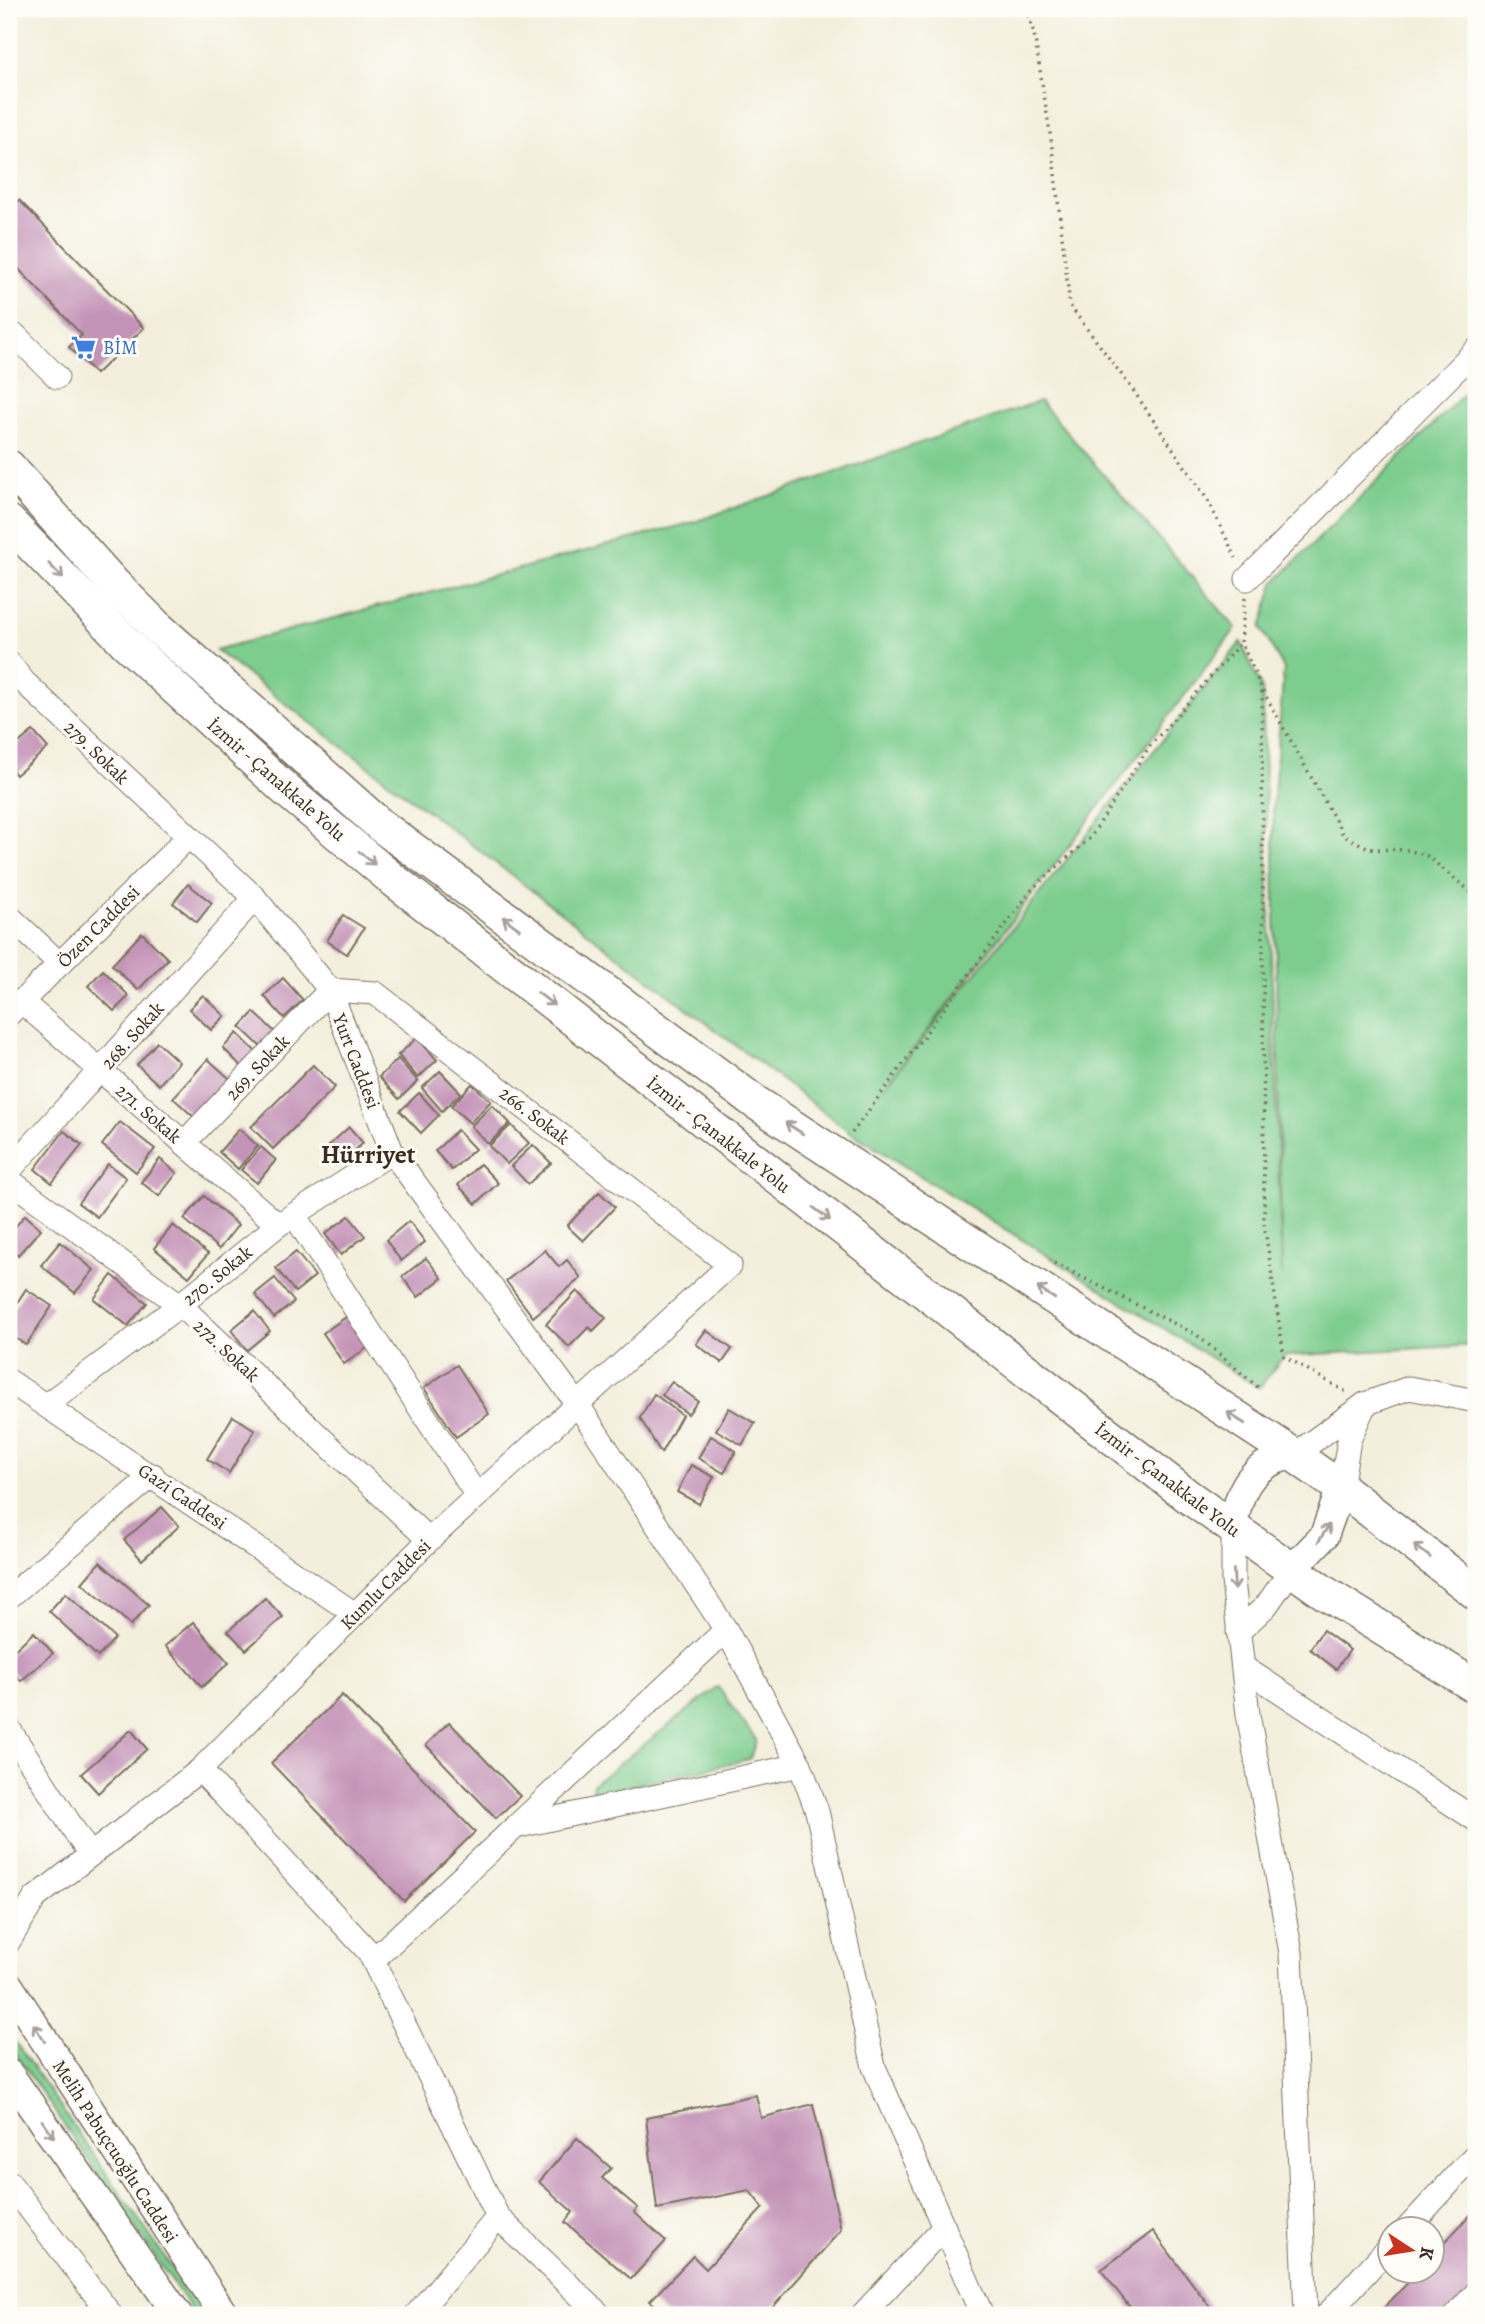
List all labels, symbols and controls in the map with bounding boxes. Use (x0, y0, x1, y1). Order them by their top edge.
supermarket icon: BİM (69, 333, 97, 361)
place label: BİM (103, 335, 137, 361)
one-way arrow (48, 562, 65, 579)
street label: İzmir - Çanakkale Yolu (201, 712, 352, 848)
street label: 279. Sokak (58, 715, 135, 791)
one-way arrow (358, 850, 376, 866)
street label: Özen Caddesi (52, 880, 146, 974)
one-way arrow (502, 915, 521, 930)
one-way arrow (536, 991, 554, 1006)
street label: 268. Sokak (95, 996, 170, 1075)
street label: Yurt Caddesi (326, 1009, 386, 1113)
street label: 269. Sokak (220, 1029, 296, 1106)
street label: İzmir - Çanakkale Yolu (641, 1070, 796, 1200)
street label: 271. Sokak (110, 1078, 187, 1150)
street label: 266. Sokak (494, 1081, 576, 1151)
one-way arrow (785, 1121, 805, 1135)
district label: Hürriyet (321, 1137, 416, 1172)
one-way arrow (812, 1206, 831, 1221)
street label: 270. Sokak (177, 1239, 258, 1312)
one-way arrow (1037, 1286, 1056, 1300)
street label: 272. Sokak (188, 1313, 265, 1388)
one-way arrow (1227, 1410, 1247, 1424)
street label: İzmir - Çanakkale Yolu (1089, 1416, 1246, 1544)
street label: Gazi Caddesi (133, 1458, 232, 1536)
one-way arrow (1317, 1523, 1331, 1543)
street label: Kumlu Caddesi (334, 1533, 437, 1636)
one-way arrow (1414, 1544, 1432, 1559)
one-way arrow (1227, 1569, 1240, 1592)
one-way arrow (32, 2023, 46, 2043)
street label: Melih Pabuçcuoğlu Caddesi (46, 2055, 184, 2248)
one-way arrow (41, 2119, 55, 2139)
north arrow (1376, 2216, 1446, 2286)
text: K (1413, 2245, 1441, 2263)

